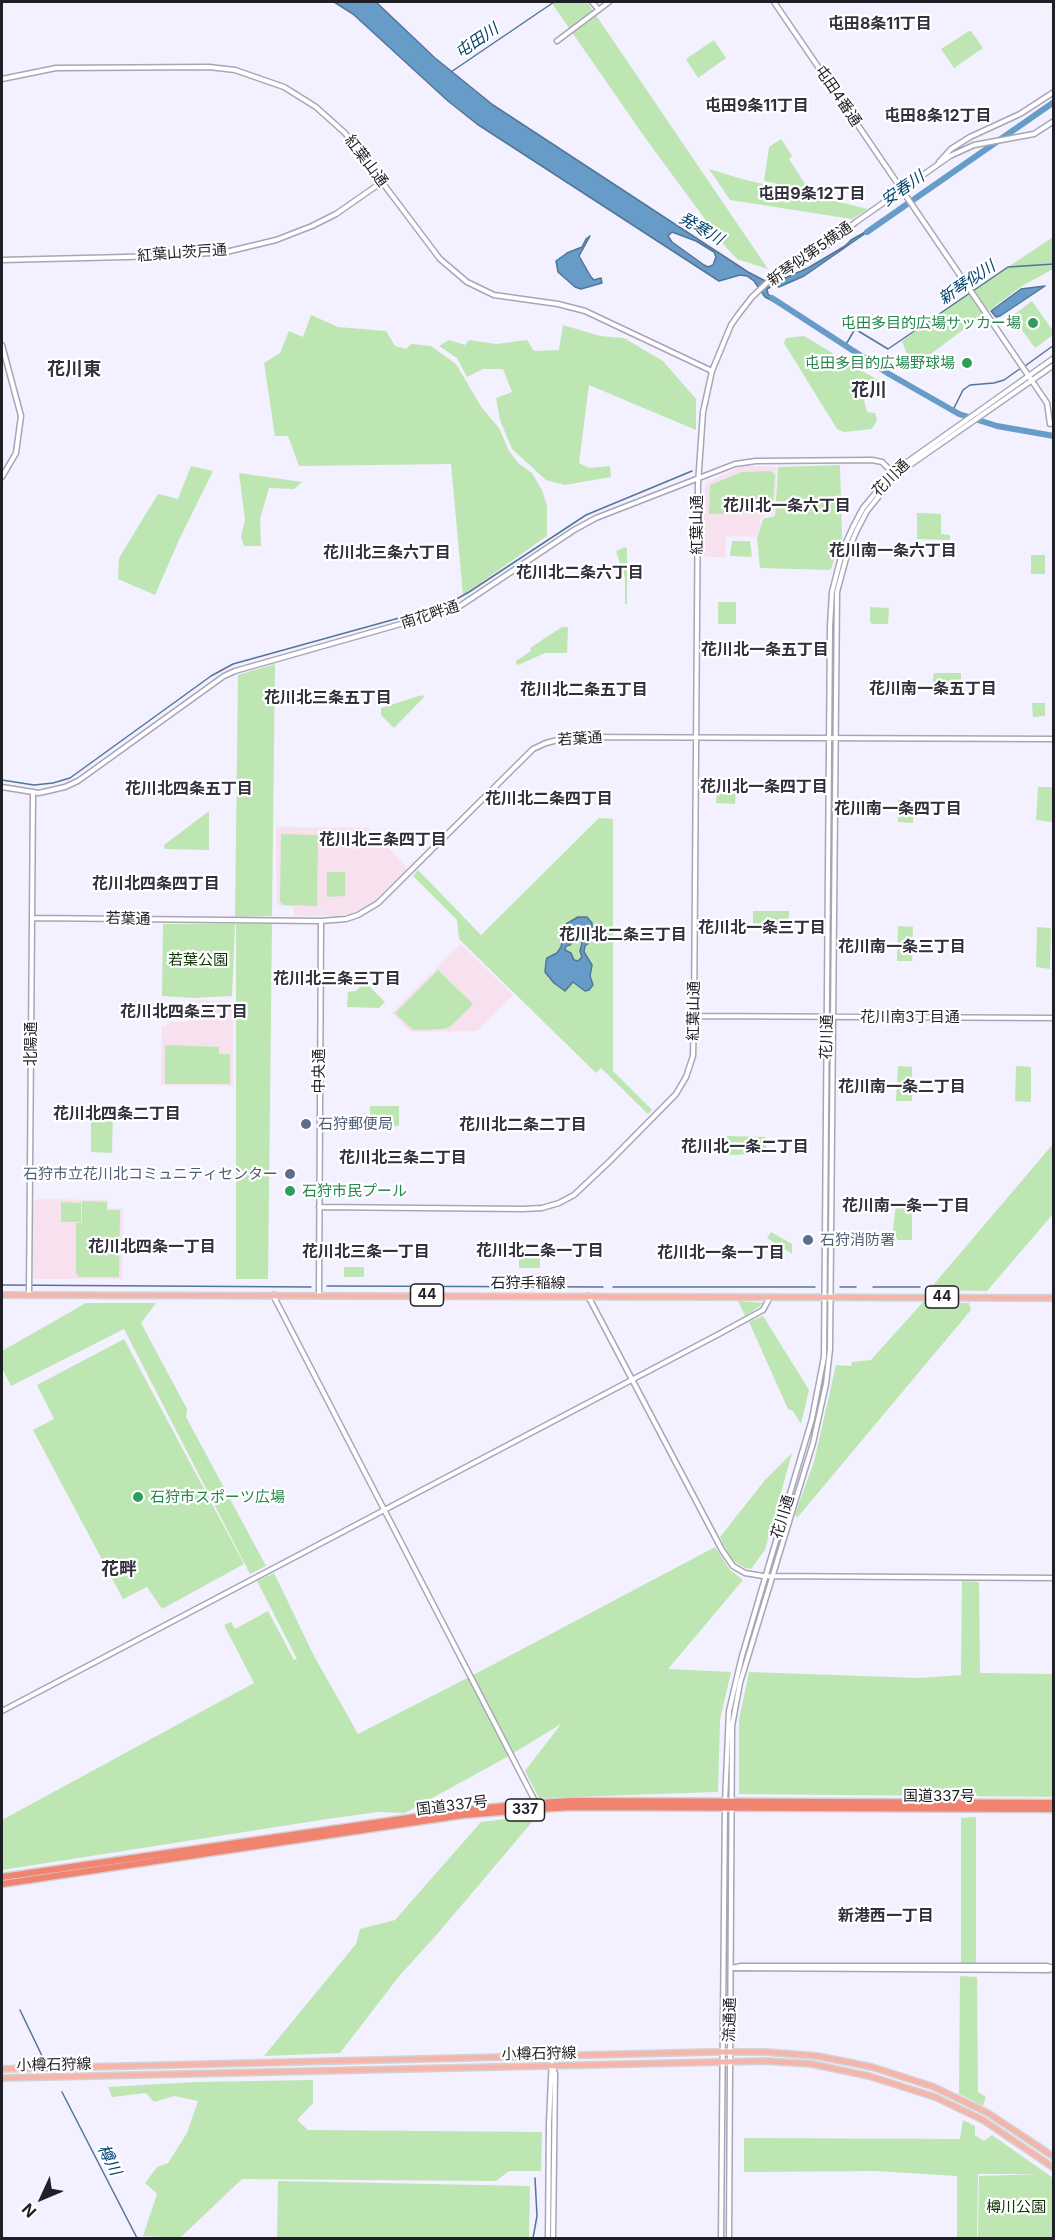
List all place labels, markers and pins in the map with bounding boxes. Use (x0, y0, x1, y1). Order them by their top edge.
place label: 屯田多目的広場サッカー場 (841, 314, 1021, 332)
marker: 屯田多目的広場サッカー場 (1026, 316, 1040, 330)
place label: 屯田多目的広場野球場 (805, 354, 955, 372)
marker: 屯田多目的広場野球場 (960, 356, 974, 370)
place label: 石狩郵便局 (318, 1115, 393, 1133)
marker: 石狩郵便局 (299, 1117, 313, 1131)
place label: 石狩市立花川北コミュニティセンター (23, 1165, 278, 1183)
marker: 石狩市立花川北コミュニティセンター (283, 1167, 297, 1181)
place label: 石狩市民プール (302, 1182, 407, 1200)
marker: 石狩市民プール (283, 1184, 297, 1198)
place label: 石狩消防署 (820, 1231, 895, 1249)
marker: 石狩消防署 (801, 1233, 815, 1247)
place label: 石狩市スポーツ広場 (150, 1488, 285, 1506)
marker: 石狩市スポーツ広場 (131, 1490, 145, 1504)

